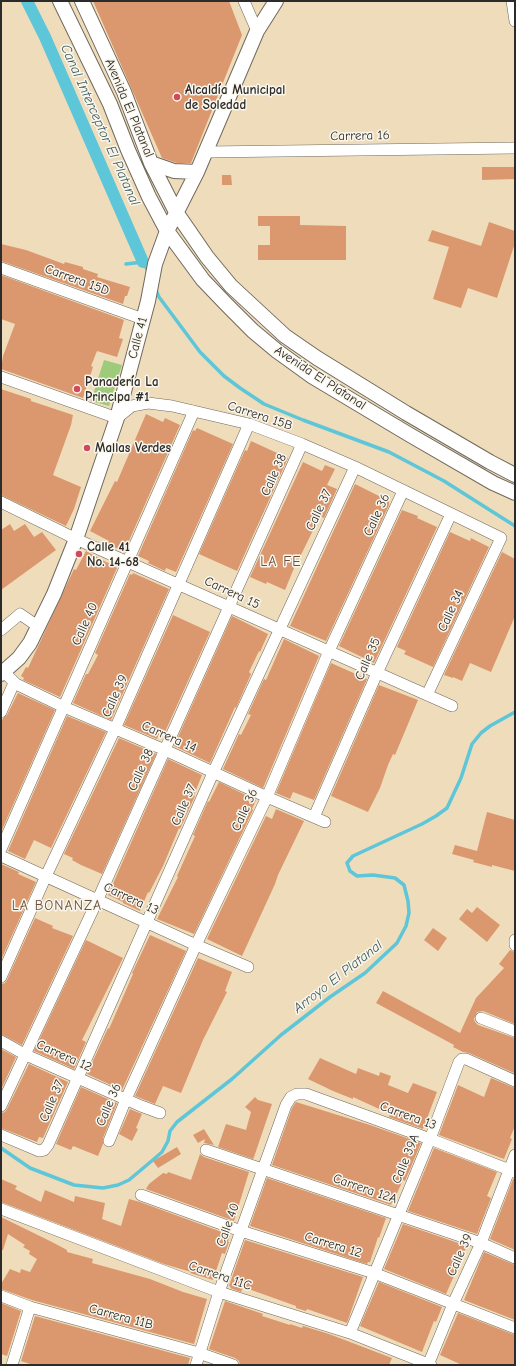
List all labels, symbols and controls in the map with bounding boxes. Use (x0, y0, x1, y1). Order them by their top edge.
water label: Canal Interceptor El Platanal (57, 42, 143, 208)
street label: Avenida El Platanal (101, 56, 157, 160)
place label: Alcaldía Municipal de Soledad (185, 82, 285, 113)
marker: Alcaldía Municipal de Soledad (172, 92, 182, 102)
street label: Carrera 16 (330, 128, 390, 144)
street label: Carrera 15D (43, 261, 111, 299)
street label: Calle 41 (125, 315, 151, 361)
street label: Avenida El Platanal (271, 343, 369, 413)
place label: Panadería La Principa #1 (85, 374, 159, 405)
marker: Panadería La Principa #1 (72, 384, 82, 394)
street label: Carrera 15B (225, 398, 295, 434)
place label: Mallas Verdes (95, 440, 171, 456)
marker: Mallas Verdes (82, 443, 92, 453)
street label: Calle 38 (258, 451, 290, 499)
street label: Calle 37 (303, 487, 335, 533)
street label: Calle 36 (360, 491, 394, 539)
place label: Calle 41 No. 14-68 (87, 539, 139, 570)
marker: Calle 41 No. 14-68 (74, 549, 84, 559)
district label: LA FE (260, 554, 302, 570)
street label: Carrera 15 (202, 573, 262, 613)
street label: Calle 34 (435, 588, 467, 634)
street label: Calle 40 (69, 600, 101, 648)
street label: Calle 35 (352, 635, 384, 683)
street label: Calle 39 (99, 672, 131, 720)
street label: Carrera 14 (139, 718, 199, 756)
street label: Calle 38 (125, 746, 157, 794)
street label: Calle 37 (168, 782, 200, 828)
street label: Calle 36 (228, 786, 262, 834)
street label: Carrera 13 (101, 879, 161, 919)
district label: LA BONANZA (12, 898, 102, 914)
water label: Arroyo El Platanal (290, 937, 386, 1017)
street label: Carrera 12 (34, 1037, 94, 1075)
street label: Calle 37 (36, 1078, 68, 1124)
street label: Calle 36 (93, 1081, 125, 1129)
street label: Carrera 13 (378, 1099, 438, 1133)
street label: Calle 39A (389, 1132, 423, 1186)
street label: Carrera 12A (331, 1171, 399, 1207)
street label: Calle 40 (213, 1201, 243, 1249)
street label: Carrera 12 (302, 1229, 364, 1261)
street label: Calle 39 (444, 1231, 476, 1279)
street label: Carrera 11C (186, 1258, 254, 1294)
street label: Carrera 11B (87, 1301, 155, 1333)

